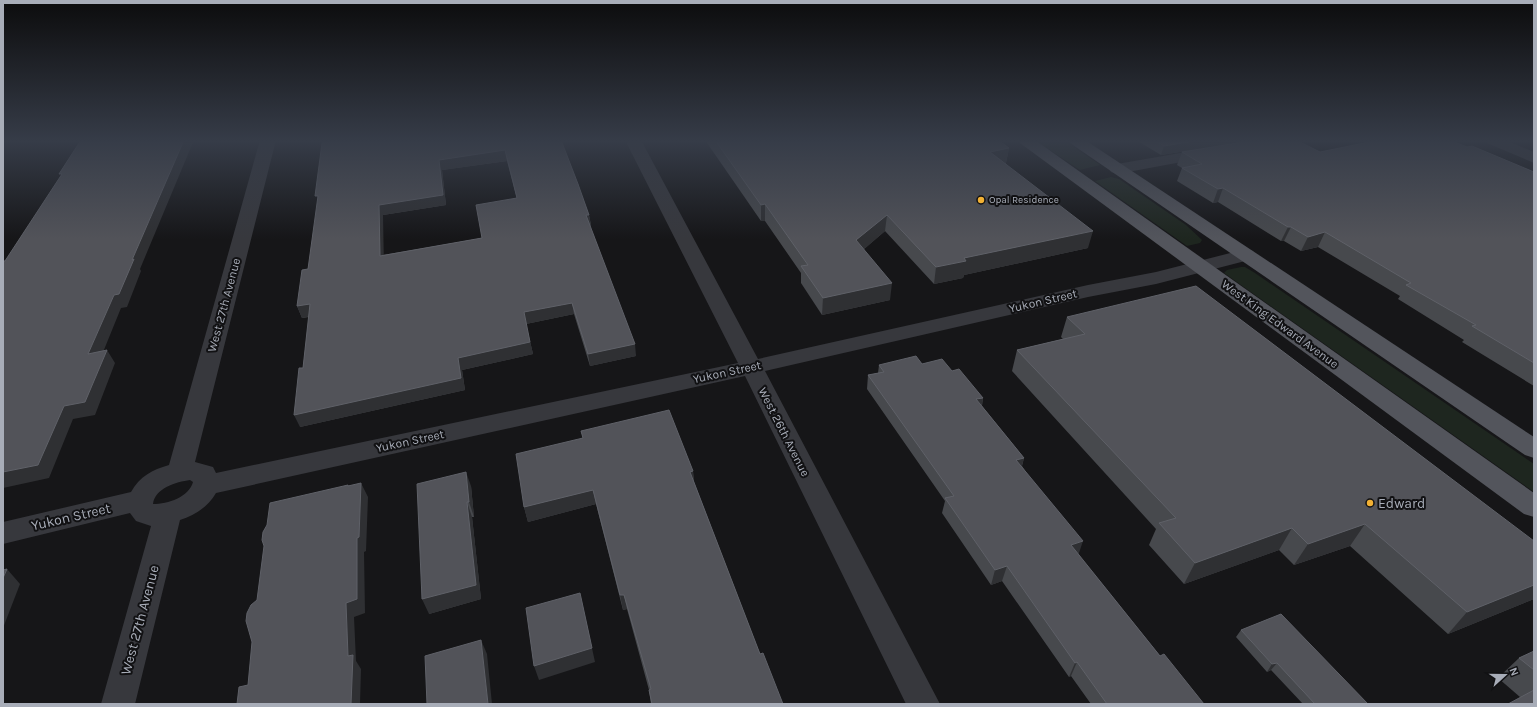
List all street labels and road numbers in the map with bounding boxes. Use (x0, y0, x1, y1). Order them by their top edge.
street label: West 27th Avenue (205, 256, 243, 354)
street label: West King Edward Avenue (1219, 277, 1341, 371)
street label: Yukon Street (1008, 286, 1079, 316)
street label: Yukon Street (692, 358, 763, 386)
street label: West 26th Avenue (755, 385, 813, 479)
street label: Yukon Street (375, 427, 446, 455)
street label: Yukon Street (30, 500, 112, 534)
street label: West 27th Avenue (117, 563, 163, 677)

